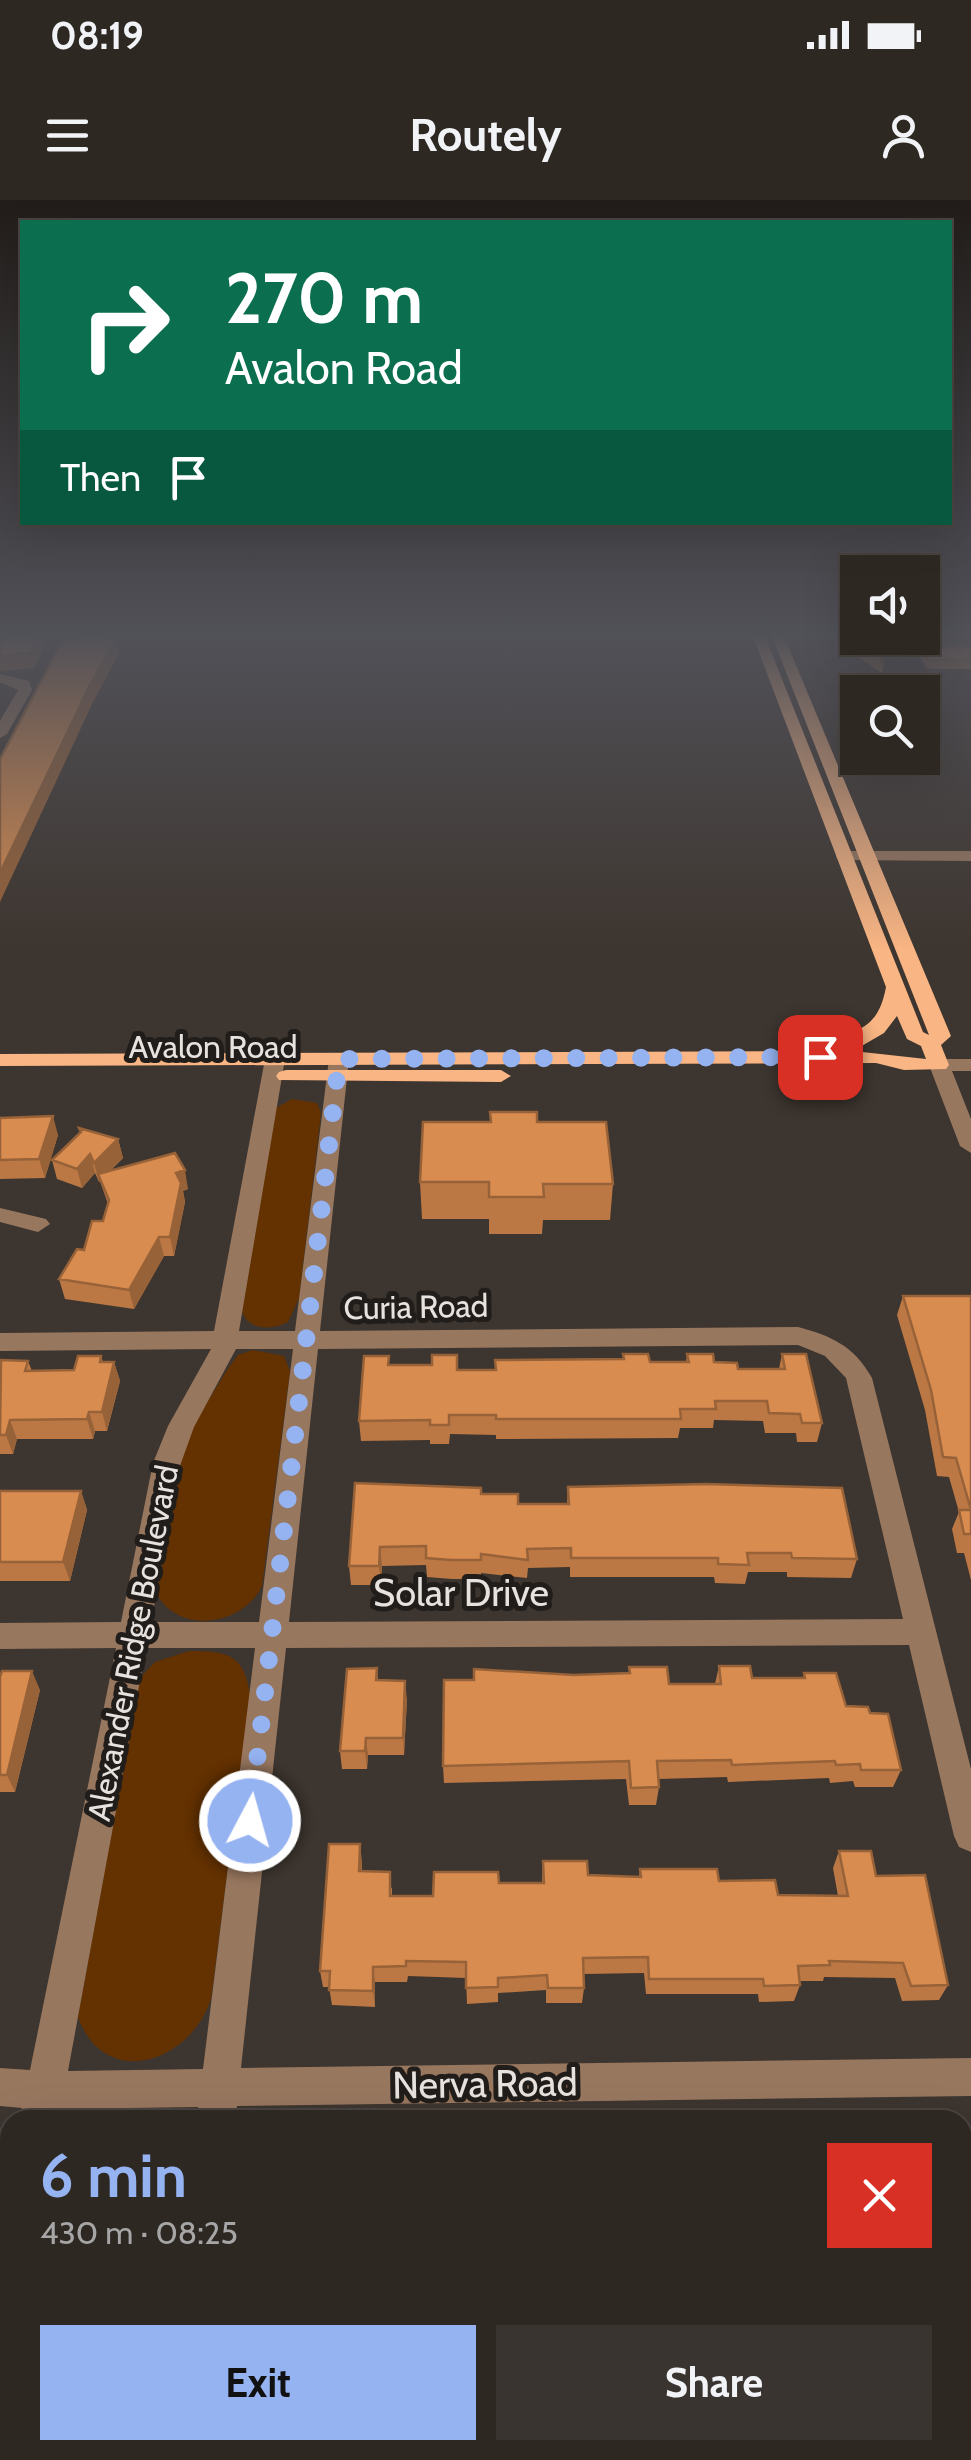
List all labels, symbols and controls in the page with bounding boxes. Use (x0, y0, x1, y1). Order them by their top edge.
text: 08:19 (50, 12, 144, 59)
icon: menu (40, 108, 95, 163)
text: Routely (409, 108, 562, 162)
icon: person (876, 108, 931, 163)
text: 270 m (225, 255, 423, 341)
icon: right (60, 260, 190, 390)
text: Avalon Road (225, 341, 463, 395)
icon: arrive (161, 450, 216, 505)
text: Then (60, 454, 141, 501)
map controls (840, 555, 940, 775)
button: sound (840, 555, 940, 655)
button: search (840, 675, 940, 775)
pin (778, 1015, 863, 1100)
street label: Avalon Road (129, 1027, 298, 1066)
icon: arrive (793, 1030, 848, 1085)
street label: Curia Road (343, 1286, 489, 1327)
street label: Alexander Ridge Boulevard (79, 1462, 186, 1824)
street label: Solar Drive (373, 1569, 549, 1616)
position arrow (198, 1769, 302, 1873)
street label: Nerva Road (392, 2058, 578, 2109)
text: 6 min (40, 2139, 187, 2212)
button: close (827, 2143, 932, 2248)
text: 430 m · 08:25 (40, 2213, 238, 2252)
button: Exit (40, 2325, 476, 2440)
button: Share (496, 2325, 932, 2440)

